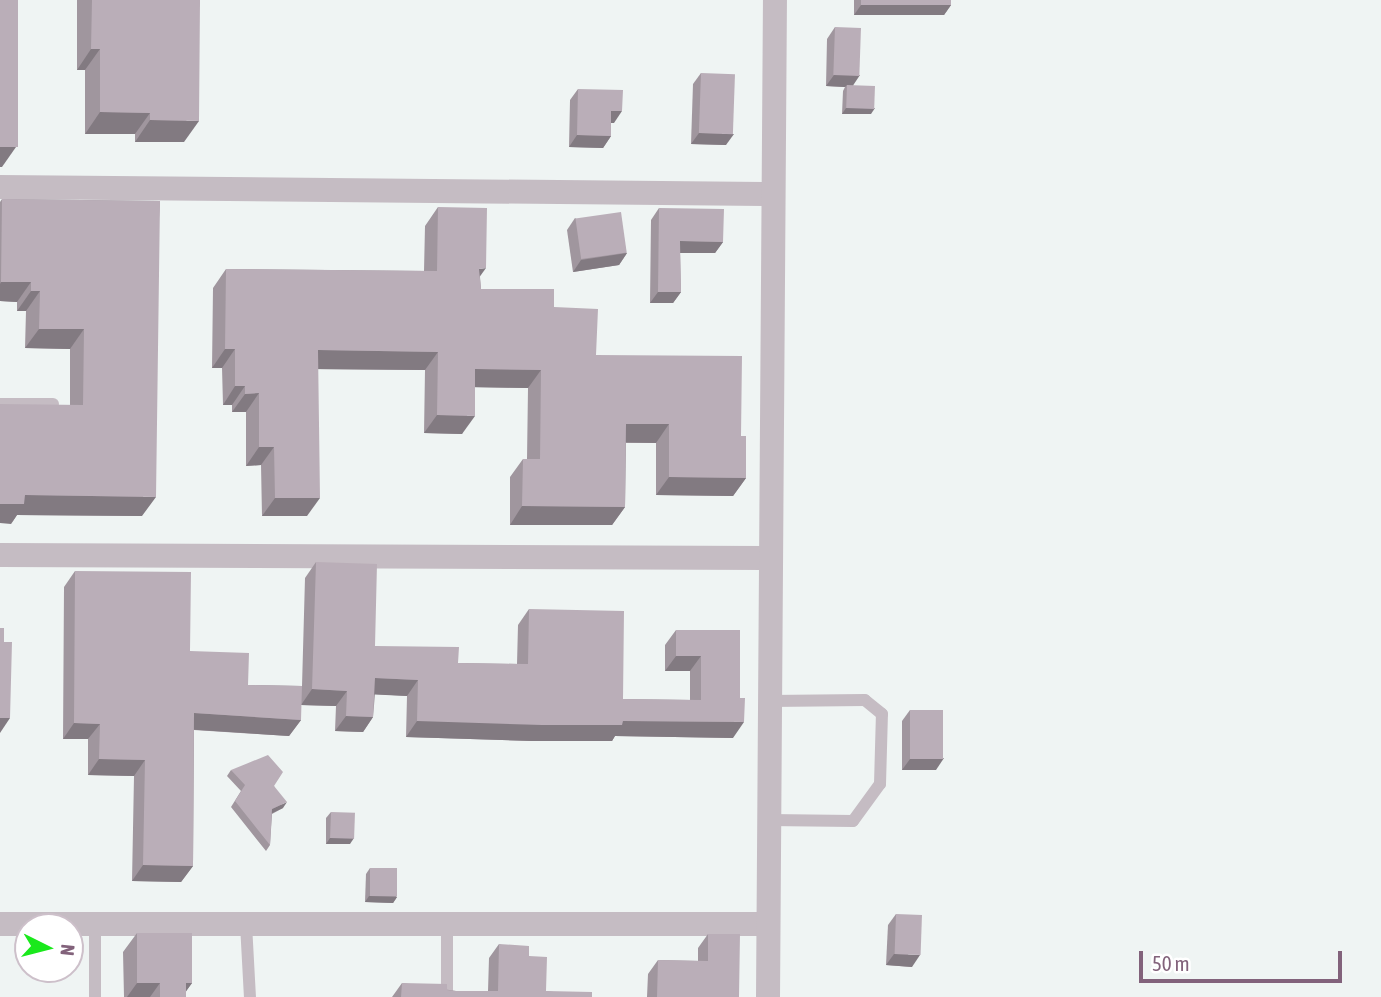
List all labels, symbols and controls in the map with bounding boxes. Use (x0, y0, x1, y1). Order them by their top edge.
north arrow (14, 913, 84, 983)
scale bar (1143, 937, 1346, 981)
text: N (56, 943, 79, 957)
text: 50 m (1152, 951, 1190, 975)

